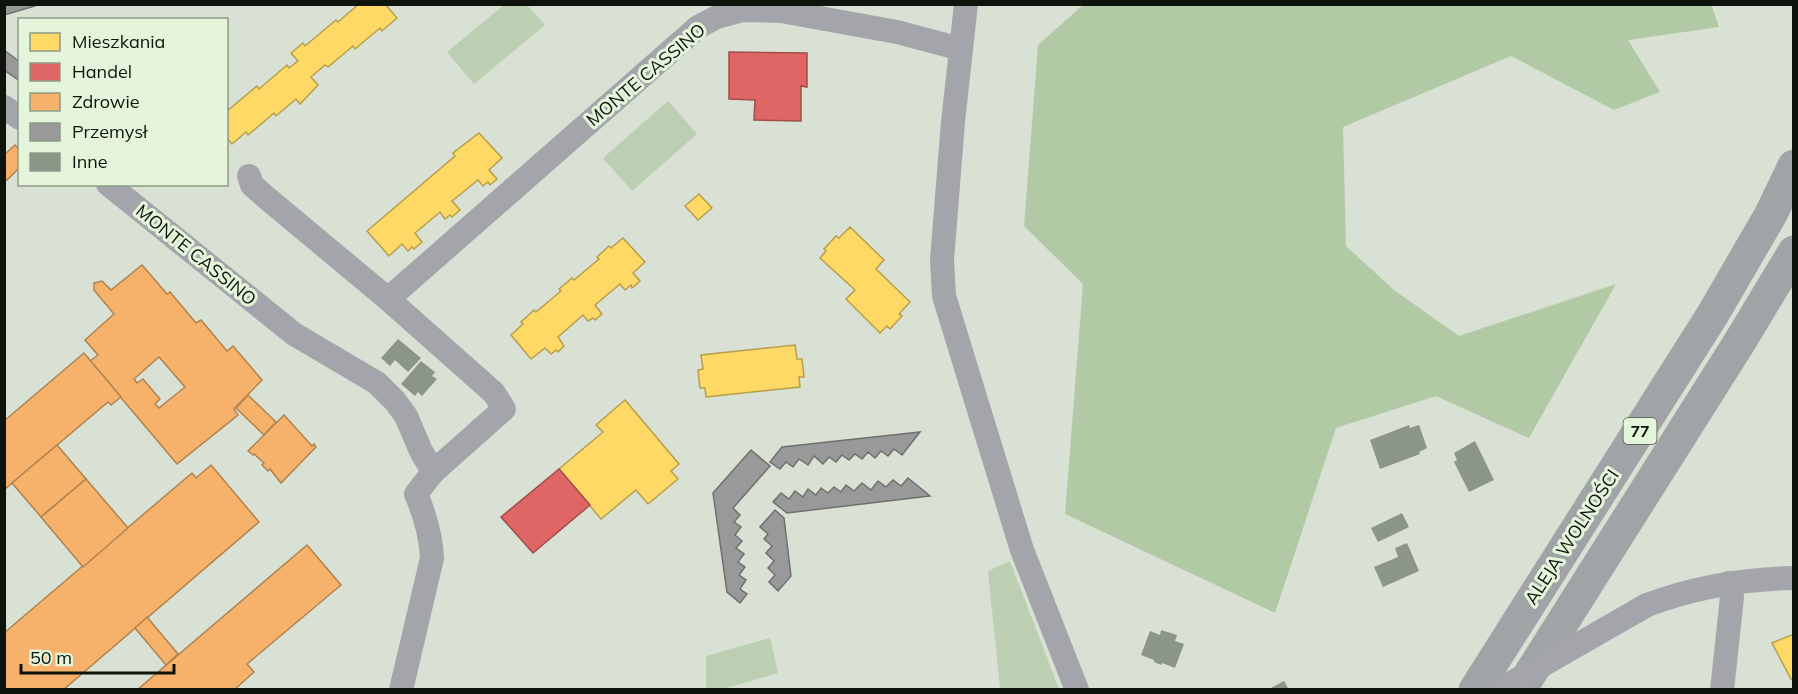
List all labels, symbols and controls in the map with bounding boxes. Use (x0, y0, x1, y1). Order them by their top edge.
legend (18, 18, 228, 186)
street label: MONTE CASSINO (581, 18, 710, 131)
text: Mieszkania (72, 30, 165, 53)
text: Handel (72, 60, 132, 83)
text: Zdrowie (72, 90, 140, 113)
text: Przemysł (72, 120, 148, 143)
text: Inne (72, 150, 108, 173)
street label: MONTE CASSINO (131, 199, 261, 310)
road number: 77 (1624, 418, 1656, 444)
street label: ALEJA WOLNOŚCI (1519, 465, 1624, 609)
scale bar (21, 637, 174, 675)
text: 50 m (30, 646, 72, 669)

